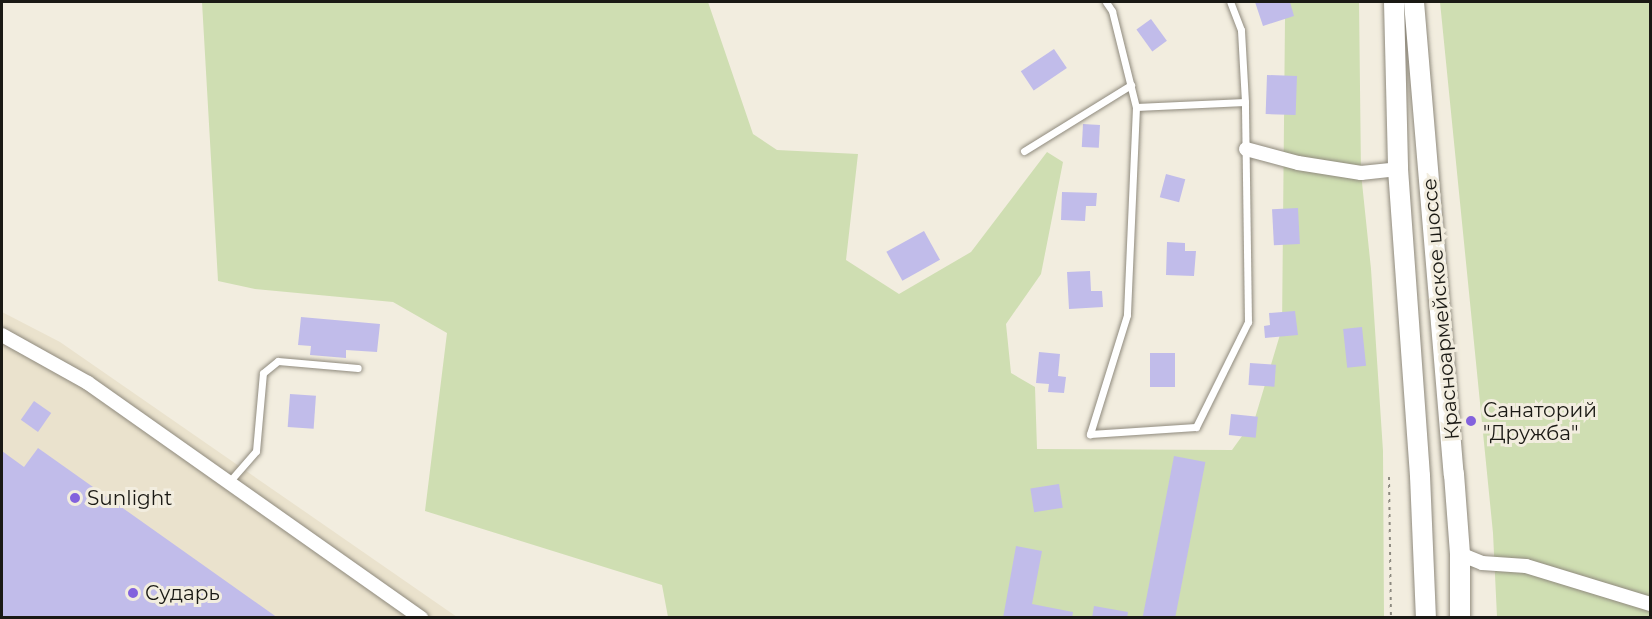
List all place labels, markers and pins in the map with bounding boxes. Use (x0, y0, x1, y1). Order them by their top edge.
place label: Санаторий "Дружба" (1483, 398, 1597, 445)
marker: Санаторий "Дружба" (1464, 414, 1478, 428)
place label: Sunlight (87, 486, 172, 510)
marker: Sunlight (68, 491, 82, 505)
place label: Сударь (145, 581, 220, 605)
marker: Сударь (126, 586, 140, 600)

